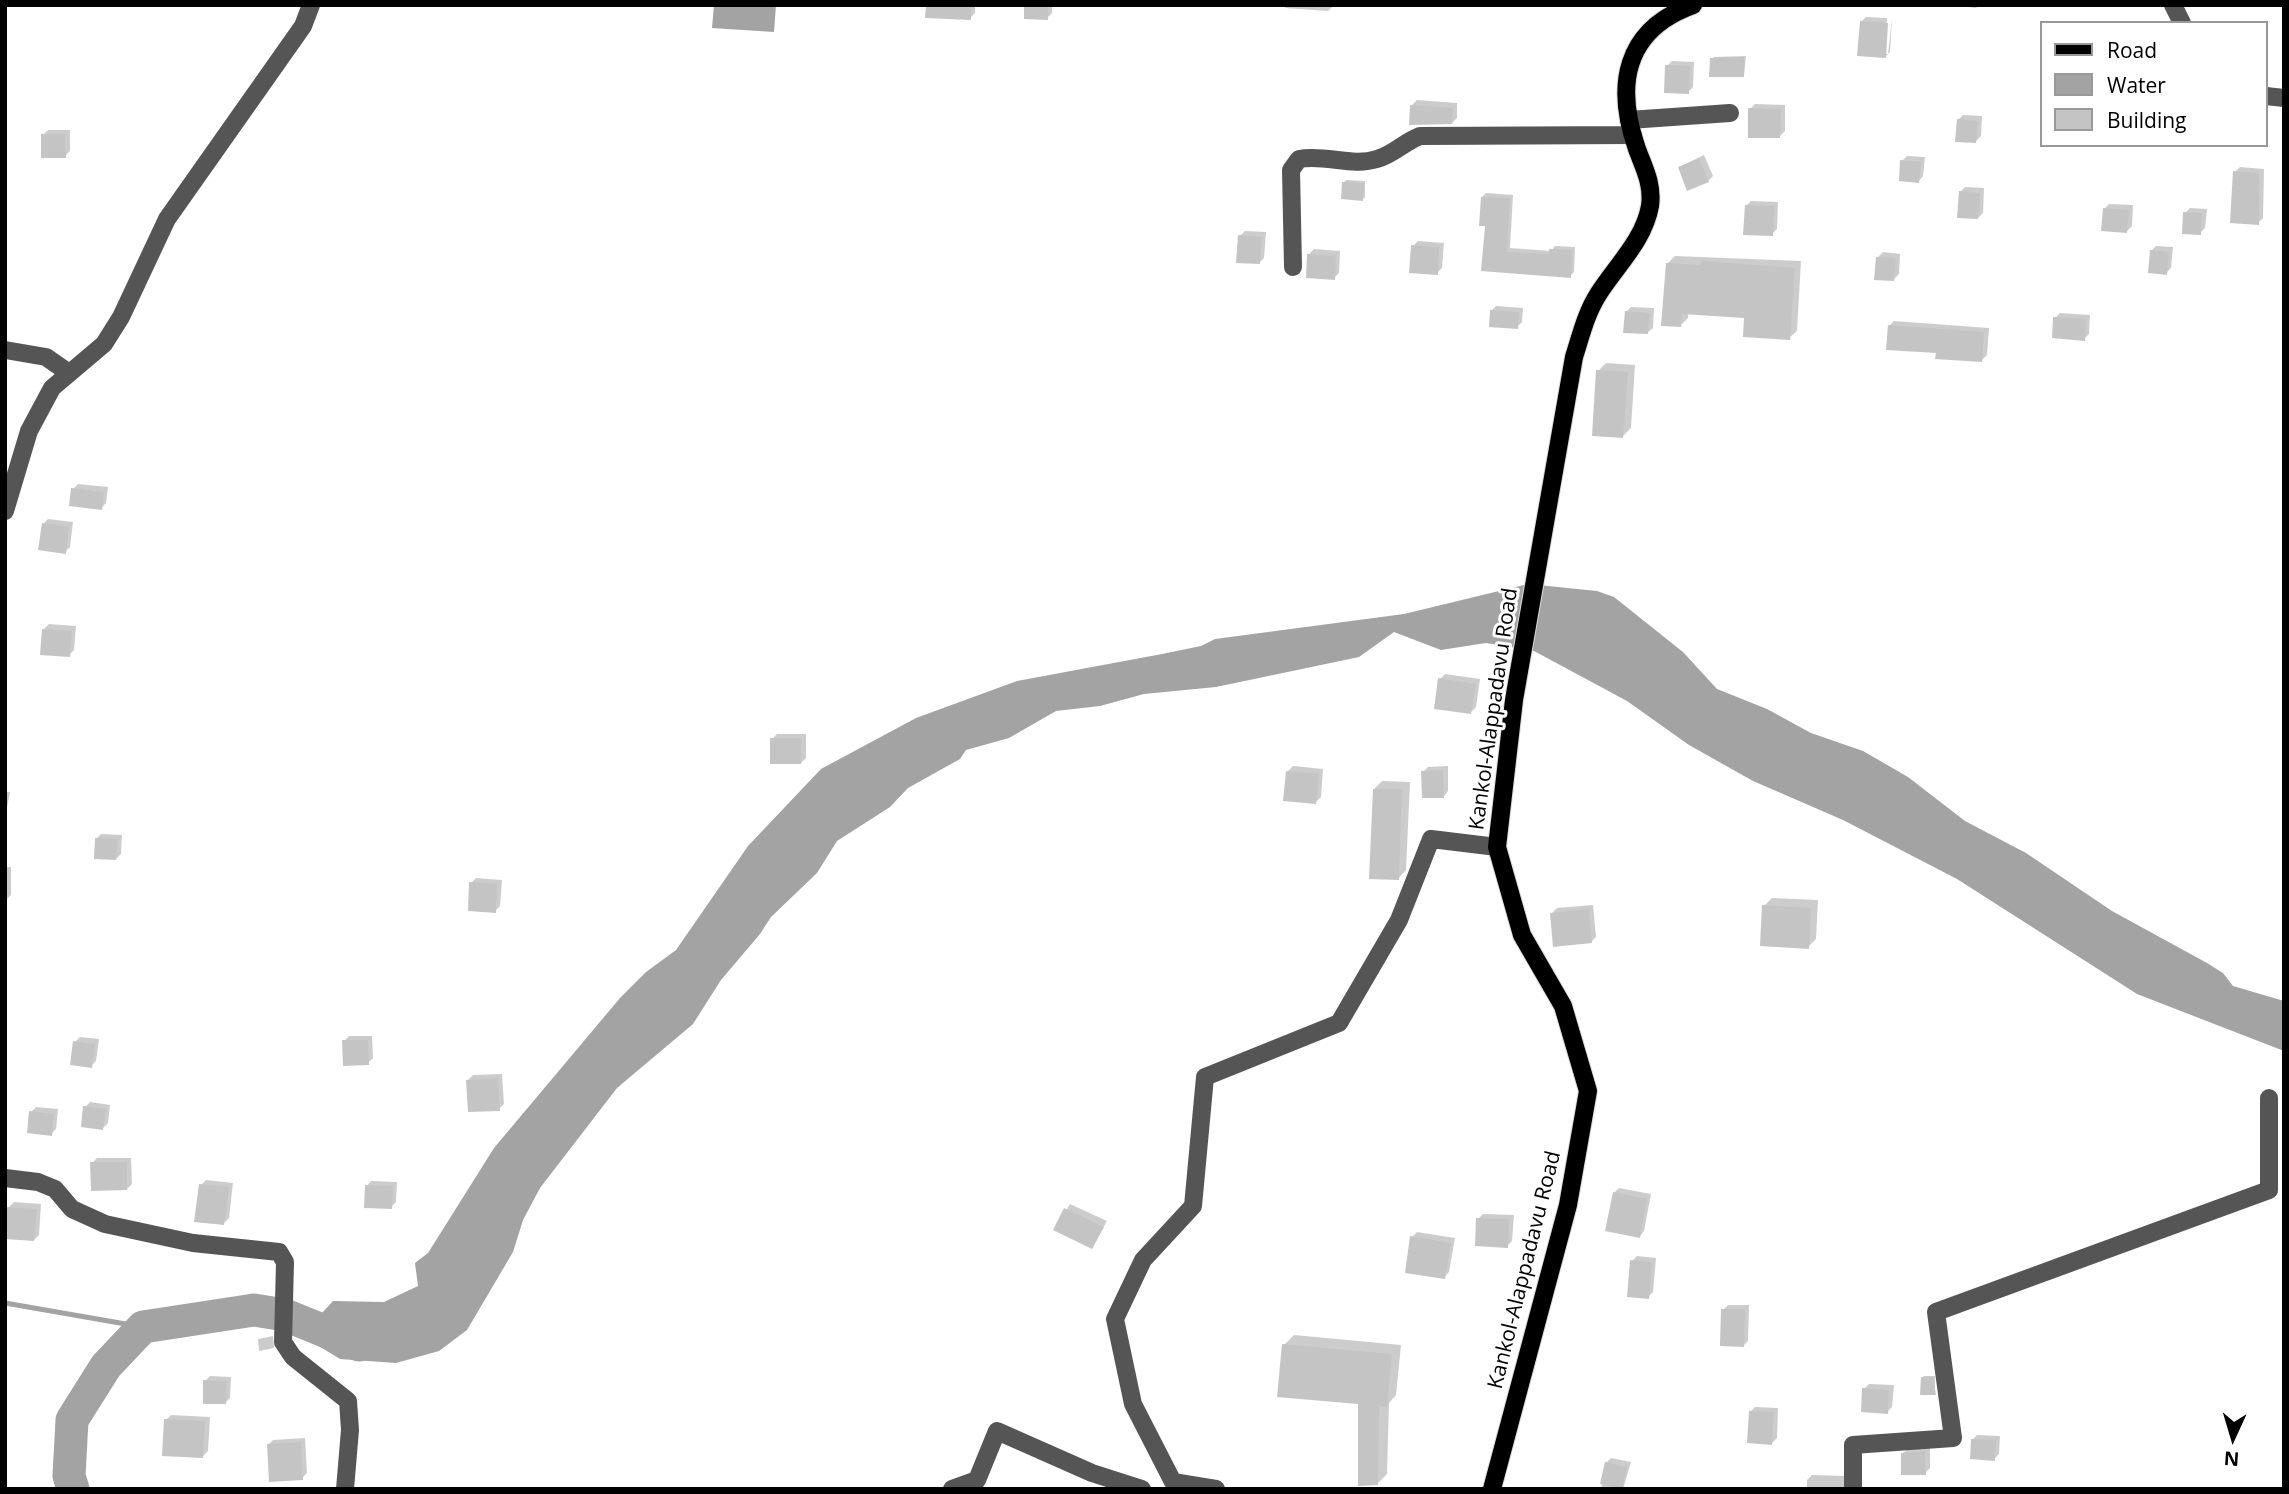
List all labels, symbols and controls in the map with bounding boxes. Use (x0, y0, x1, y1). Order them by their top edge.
legend (2040, 21, 2268, 147)
text: Road (2107, 36, 2157, 64)
text: Water (2107, 71, 2166, 99)
text: Building (2107, 106, 2186, 134)
street label: Kankol-Alappadavu Road (1465, 586, 1523, 832)
street label: Kankol-Alappadavu Road (1483, 1148, 1567, 1392)
north arrow (2198, 1403, 2268, 1473)
text: N (2223, 1445, 2240, 1472)

